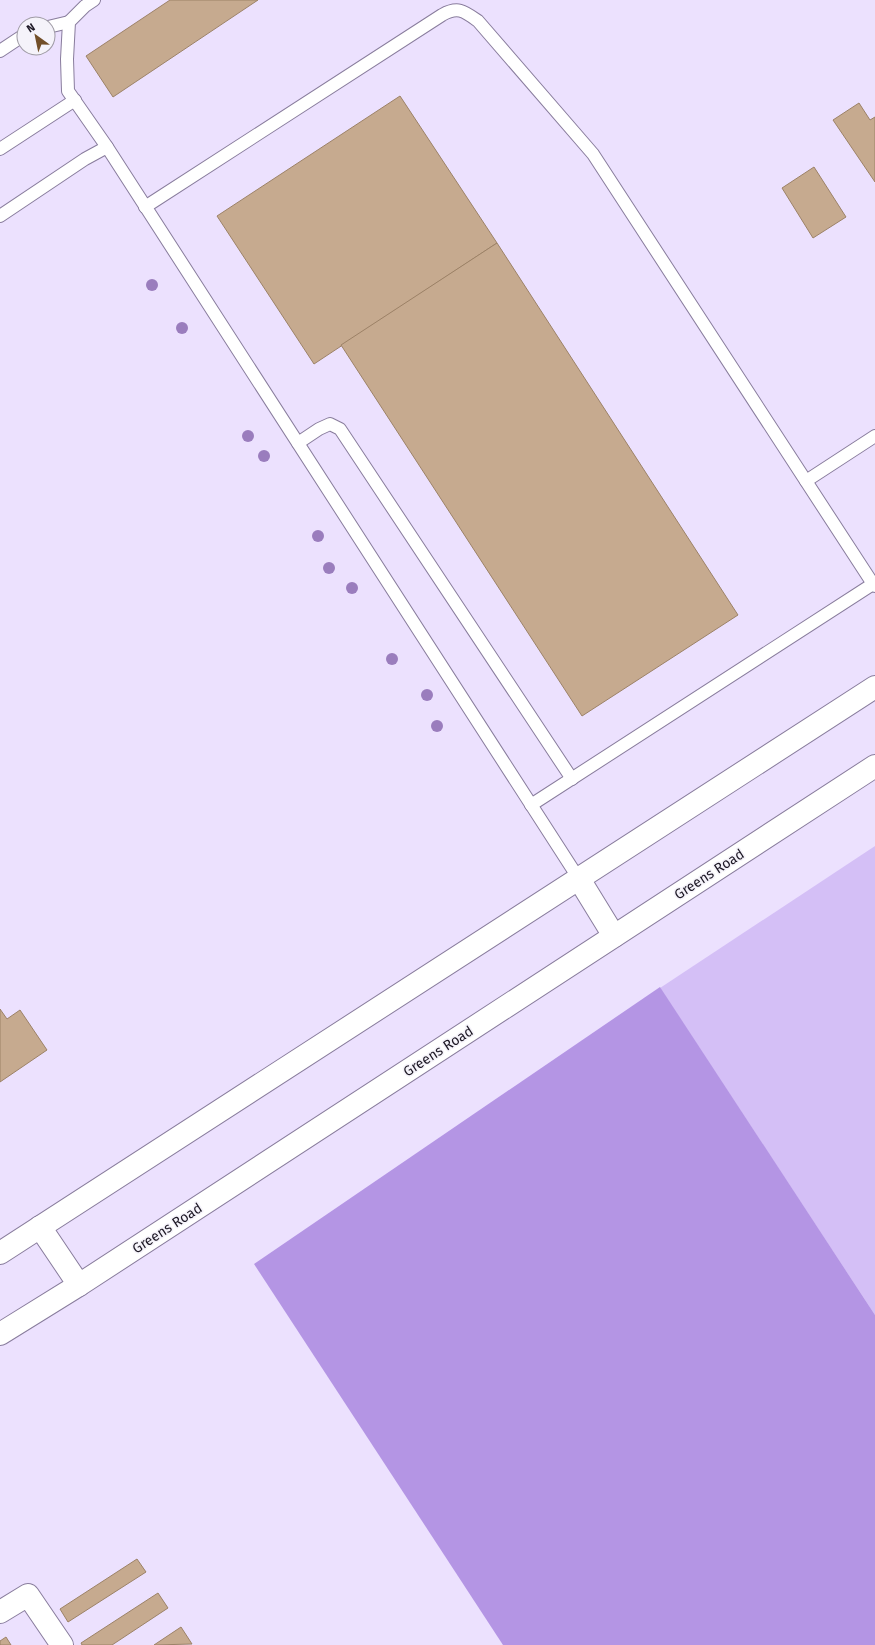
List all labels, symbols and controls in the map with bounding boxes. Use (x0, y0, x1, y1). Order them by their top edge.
north arrow (16, 16, 56, 56)
text: N (24, 21, 37, 35)
street label: Greens Road (671, 846, 747, 903)
street label: Greens Road (400, 1023, 476, 1080)
street label: Greens Road (129, 1200, 205, 1257)

